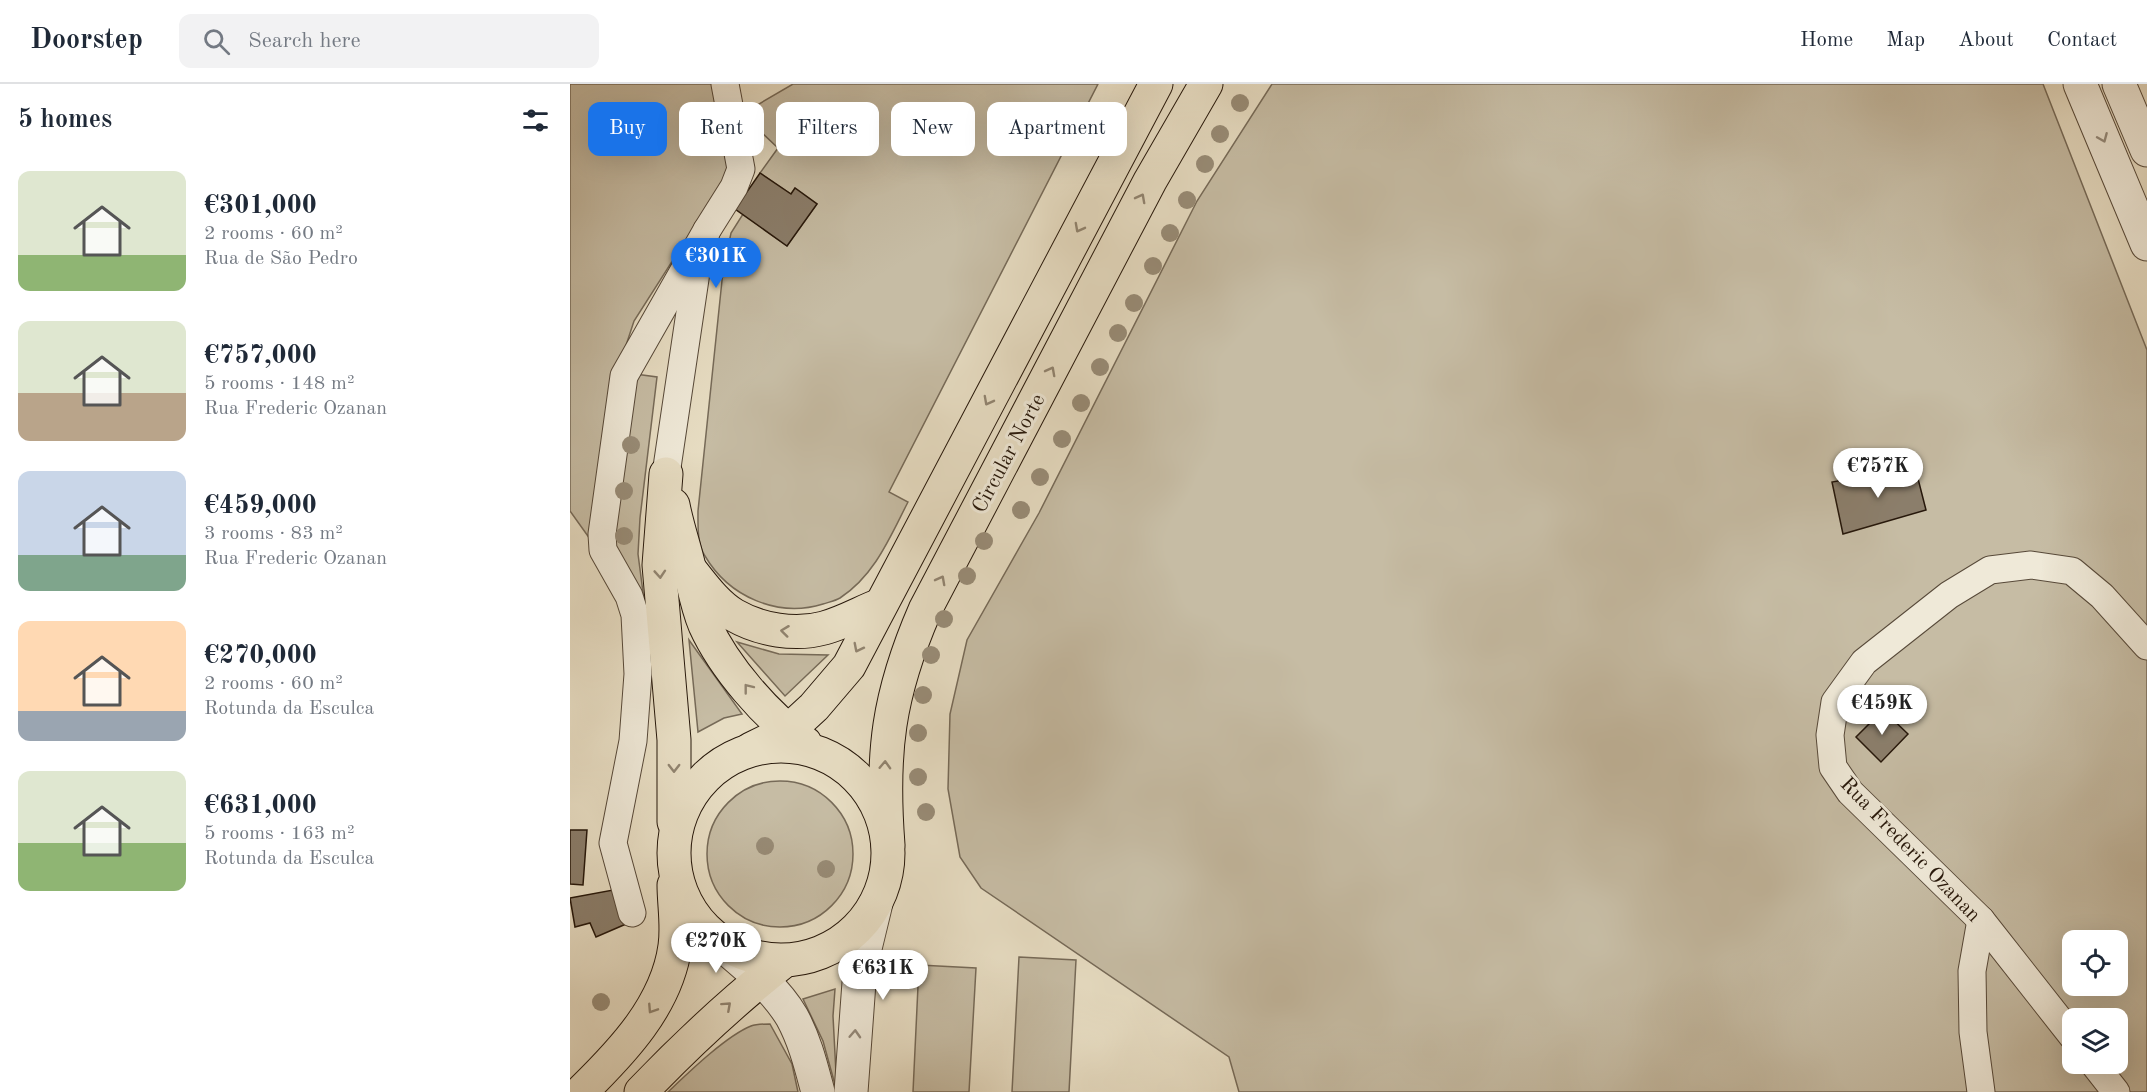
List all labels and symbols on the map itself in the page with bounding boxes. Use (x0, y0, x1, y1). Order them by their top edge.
one-way arrow (2096, 132, 2108, 143)
one-way arrow (1134, 193, 1146, 204)
one-way arrow (1075, 222, 1086, 233)
pin: €301K (674, 238, 758, 289)
one-way arrow (1044, 366, 1055, 377)
street label: Circular Norte (969, 391, 1049, 517)
one-way arrow (984, 395, 995, 405)
pin: €757K (1836, 448, 1920, 499)
one-way arrow (653, 569, 666, 578)
one-way arrow (933, 576, 945, 587)
one-way arrow (780, 625, 789, 637)
one-way arrow (854, 641, 865, 652)
one-way arrow (744, 684, 755, 695)
pin: €459K (1840, 685, 1924, 736)
one-way arrow (879, 761, 892, 770)
one-way arrow (668, 764, 680, 773)
street label: Rua Frederic Ozanan (1836, 774, 1984, 926)
pin: €270K (674, 923, 758, 974)
pin: €631K (841, 950, 925, 1001)
one-way arrow (720, 1002, 731, 1013)
one-way arrow (647, 1003, 659, 1013)
one-way arrow (848, 1029, 861, 1038)

